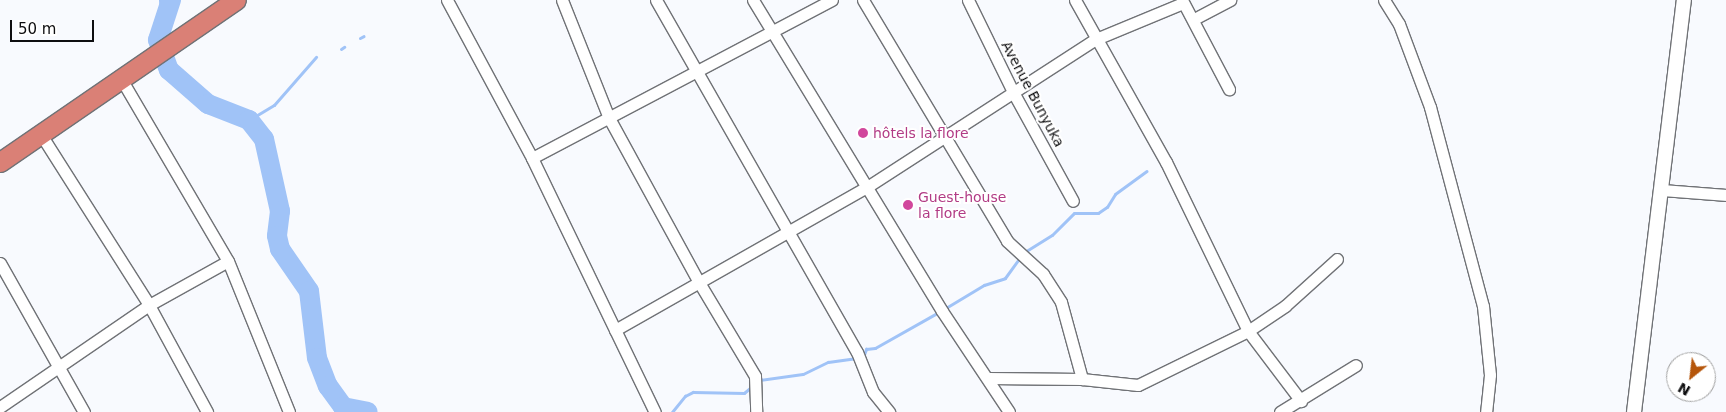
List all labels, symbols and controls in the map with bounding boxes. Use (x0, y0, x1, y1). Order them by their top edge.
scale bar (12, 10, 96, 42)
text: 50 m (18, 20, 56, 38)
street label: Avenue Bunyuka (998, 38, 1068, 150)
place label: hôtels la flore (873, 125, 969, 141)
marker: hôtels la flore (857, 127, 869, 139)
place label: Guest-house la flore (918, 189, 1006, 222)
marker: Guest-house la flore (902, 199, 914, 211)
north arrow (1666, 352, 1716, 402)
text: N (1675, 379, 1693, 399)

